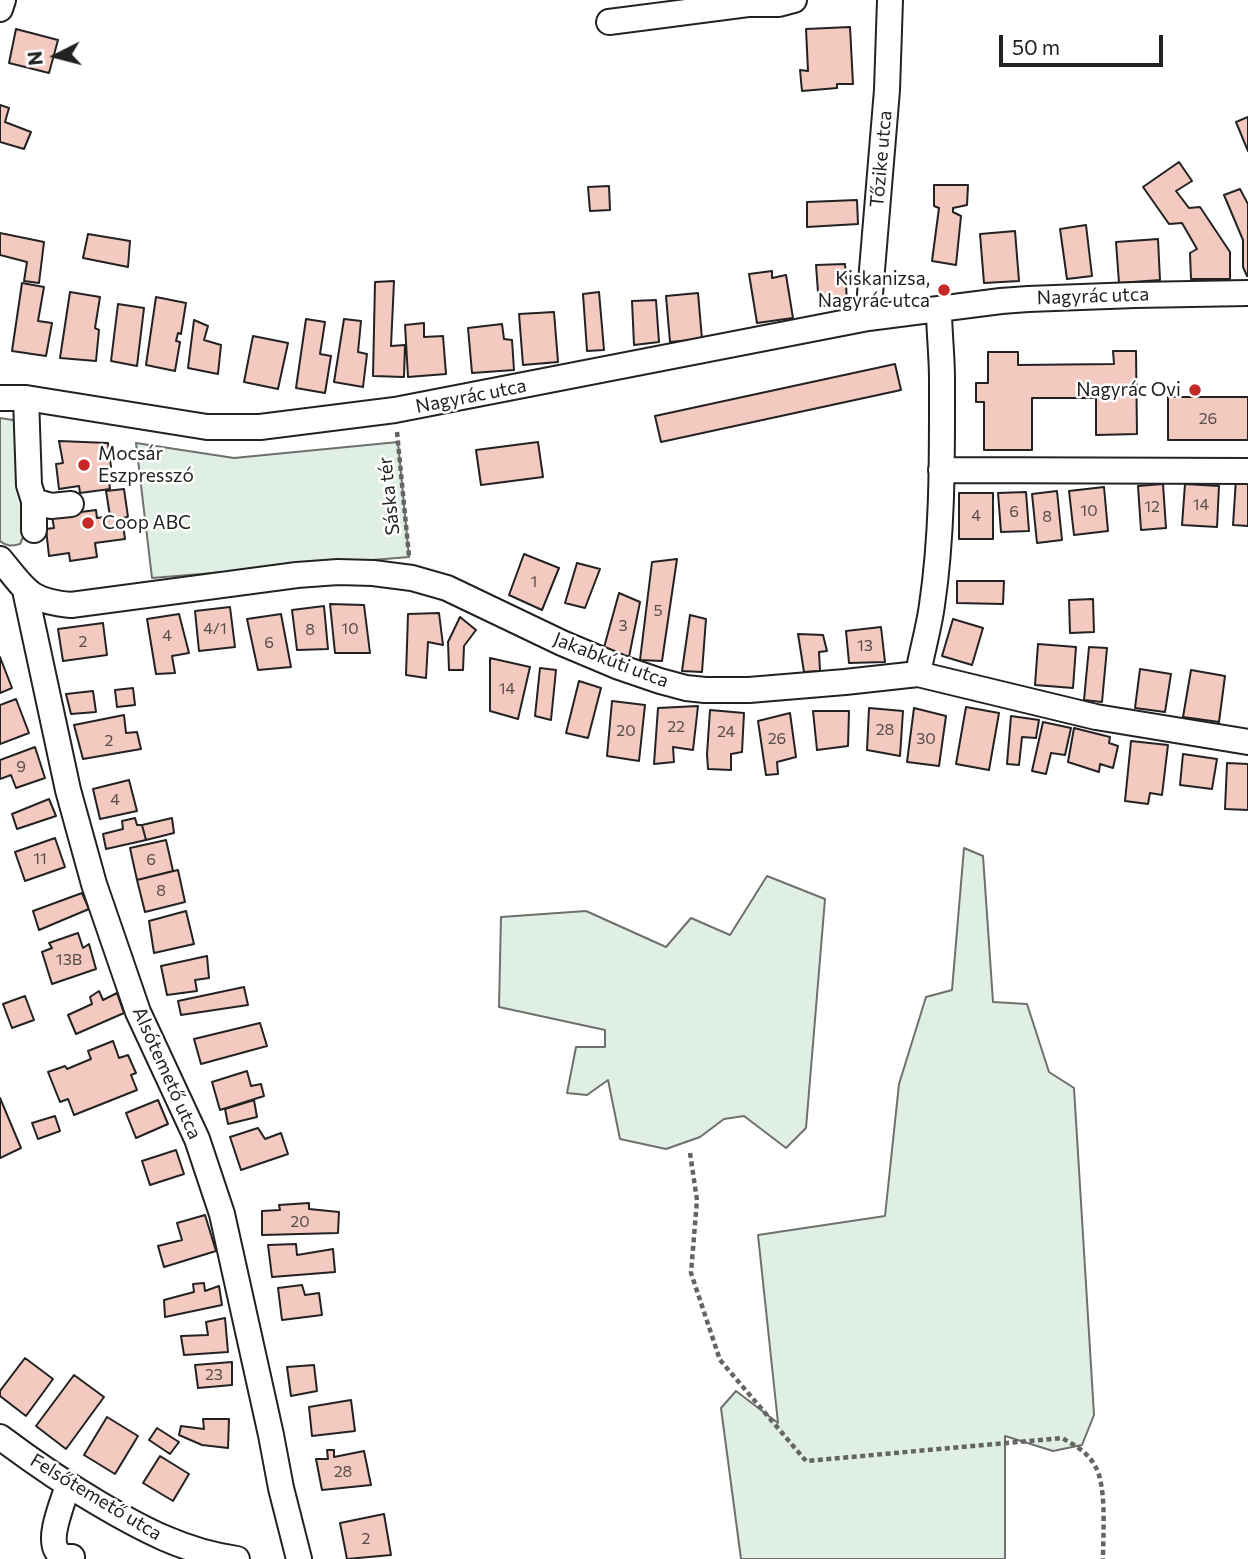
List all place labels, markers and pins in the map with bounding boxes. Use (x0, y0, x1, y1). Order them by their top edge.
place label: Kiskanizsa, Nagyrác utca (818, 268, 930, 312)
marker: Kiskanizsa, Nagyrác utca (936, 282, 952, 298)
place label: Nagyrác Ovi (1076, 379, 1181, 401)
marker: Nagyrác Ovi (1187, 382, 1203, 398)
place label: Mocsár Eszpresszó (98, 443, 194, 487)
marker: Mocsár Eszpresszó (76, 457, 92, 473)
place label: Coop ABC (102, 512, 191, 534)
marker: Coop ABC (80, 515, 96, 531)

